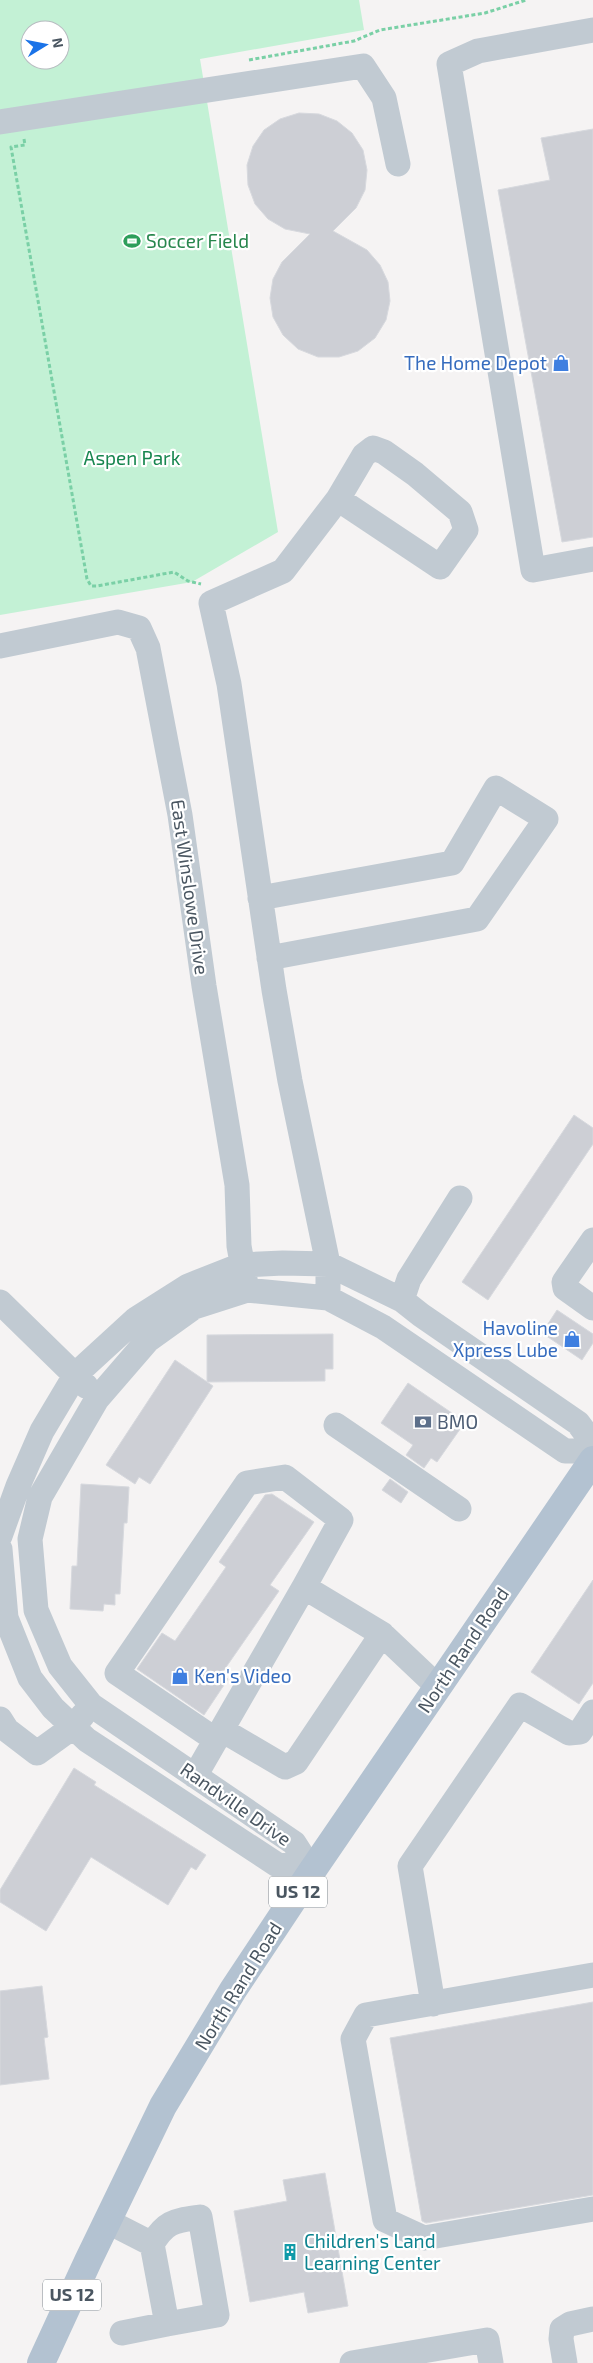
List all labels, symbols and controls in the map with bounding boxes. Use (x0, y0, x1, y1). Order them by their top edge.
north arrow (20, 20, 70, 70)
text: N (49, 36, 68, 49)
place label: Soccer Field (146, 229, 249, 252)
sports icon: Soccer Field (122, 231, 142, 251)
place label: The Home Depot (404, 351, 547, 374)
shop icon: The Home Depot (551, 353, 571, 373)
park label: Aspen Park (84, 446, 181, 469)
street label: East Winslowe Drive (167, 798, 214, 976)
place label: Havoline Xpress Lube (453, 1316, 558, 1361)
shop icon: Havoline Xpress Lube (562, 1329, 582, 1349)
place label: BMO (437, 1410, 478, 1433)
bank icon: BMO (413, 1412, 433, 1432)
street label: North Rand Road (412, 1583, 513, 1717)
place label: Ken's Video (194, 1664, 292, 1687)
shop icon: Ken's Video (170, 1666, 190, 1686)
street label: Randville Drive (177, 1757, 296, 1850)
road number: US 12 (269, 1876, 327, 1908)
street label: North Rand Road (189, 1918, 286, 2054)
place label: Children's Land Learning Center (304, 2229, 441, 2274)
building icon: Children's Land Learning Center (280, 2242, 300, 2262)
road number: US 12 (43, 2280, 101, 2310)

